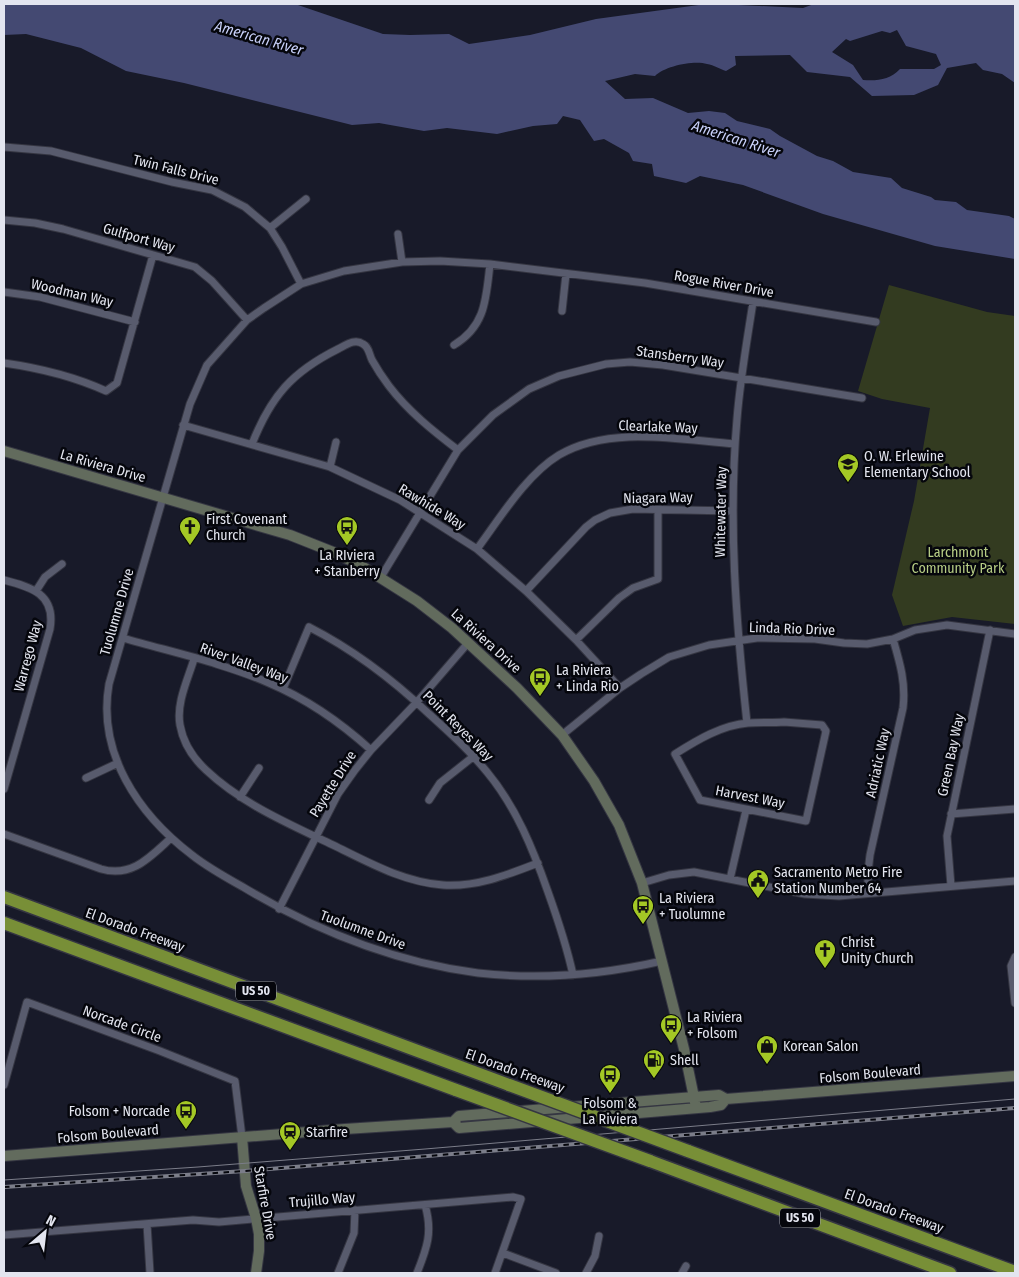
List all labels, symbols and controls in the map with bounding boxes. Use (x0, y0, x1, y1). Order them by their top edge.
water label: American River (212, 16, 306, 59)
water label: American River (689, 116, 783, 162)
street label: Twin Falls Drive (131, 151, 221, 189)
street label: Gulfport Way (101, 220, 178, 257)
street label: Rogue River Drive (673, 267, 775, 301)
street label: Woodman Way (29, 275, 115, 311)
street label: Stansberry Way (635, 342, 726, 372)
street label: Clearlake Way (618, 417, 699, 437)
street label: La Riviera Drive (58, 446, 148, 486)
place label: O. W. Erlewine Elementary School (864, 448, 971, 481)
school or university icon: O. W. Erlewine Elementary School (836, 452, 860, 483)
street label: Whitewater Way (712, 466, 730, 558)
street label: Rawhide Way (395, 480, 469, 534)
street label: Niagara Way (623, 489, 694, 507)
place label: First Covenant Church (206, 511, 288, 544)
church icon: First Covenant Church (178, 515, 202, 546)
bus stop icon: La RIviera + Stanberry (335, 515, 359, 546)
park label: Larchmont Community Park (912, 544, 1005, 577)
place label: La RIviera + Stanberry (314, 547, 381, 580)
street label: Tuolumne Drive (96, 567, 138, 657)
street label: La Riviera Drive (447, 605, 525, 677)
street label: Warrego Way (10, 618, 46, 694)
street label: Linda Rio Drive (749, 619, 835, 639)
street label: River Valley Way (198, 639, 291, 687)
place label: La Riviera + Linda Rio (556, 662, 619, 695)
bus stop icon: La Riviera + Linda Rio (528, 666, 552, 697)
street label: Point Reyes Way (419, 687, 497, 765)
street label: Green Bay Way (934, 712, 968, 798)
street label: Adriatic Way (862, 726, 894, 799)
street label: Payette Drive (306, 748, 360, 820)
street label: Harvest Way (714, 782, 787, 812)
place label: Sacramento Metro Fire Station Number 64 (774, 864, 902, 897)
public building icon: Sacramento Metro Fire Station Number 64 (746, 868, 770, 899)
place label: La Riviera + Tuolumne (659, 890, 725, 923)
bus stop icon: La Riviera + Tuolumne (631, 894, 655, 925)
street label: El Dorado Freeway (83, 904, 188, 956)
street label: Tuolumne Drive (318, 907, 408, 953)
place label: Christ Unity Church (841, 934, 914, 967)
church icon: Christ Unity Church (813, 938, 837, 969)
road number: US 50 (236, 981, 276, 1000)
street label: Norcade Circle (80, 1002, 164, 1046)
place label: La Riviera + Folsom (687, 1009, 743, 1042)
bus stop icon: La Riviera + Folsom (659, 1013, 683, 1044)
shop icon: Korean Salon (755, 1034, 779, 1065)
place label: Korean Salon (783, 1038, 858, 1055)
street label: El Dorado Freeway (463, 1045, 568, 1097)
fuel station icon: Shell (642, 1048, 666, 1079)
place label: Shell (670, 1052, 699, 1069)
street label: Folsom Boulevard (819, 1061, 921, 1087)
bus stop icon: Folsom & La Riviera (598, 1063, 622, 1094)
place label: Folsom & La Riviera (582, 1095, 638, 1128)
bus stop icon: Folsom + Norcade (174, 1099, 198, 1130)
place label: Folsom + Norcade (69, 1103, 170, 1120)
station icon: Starfire (278, 1120, 302, 1151)
street label: Folsom Boulevard (57, 1121, 159, 1147)
place label: Starfire (306, 1124, 348, 1141)
street label: Starfire Drive (250, 1165, 280, 1241)
street label: El Dorado Freeway (842, 1185, 947, 1237)
street label: Trujillo Way (288, 1189, 356, 1211)
north arrow (20, 1207, 70, 1257)
road number: US 50 (780, 1208, 820, 1228)
text: N (43, 1211, 59, 1230)

